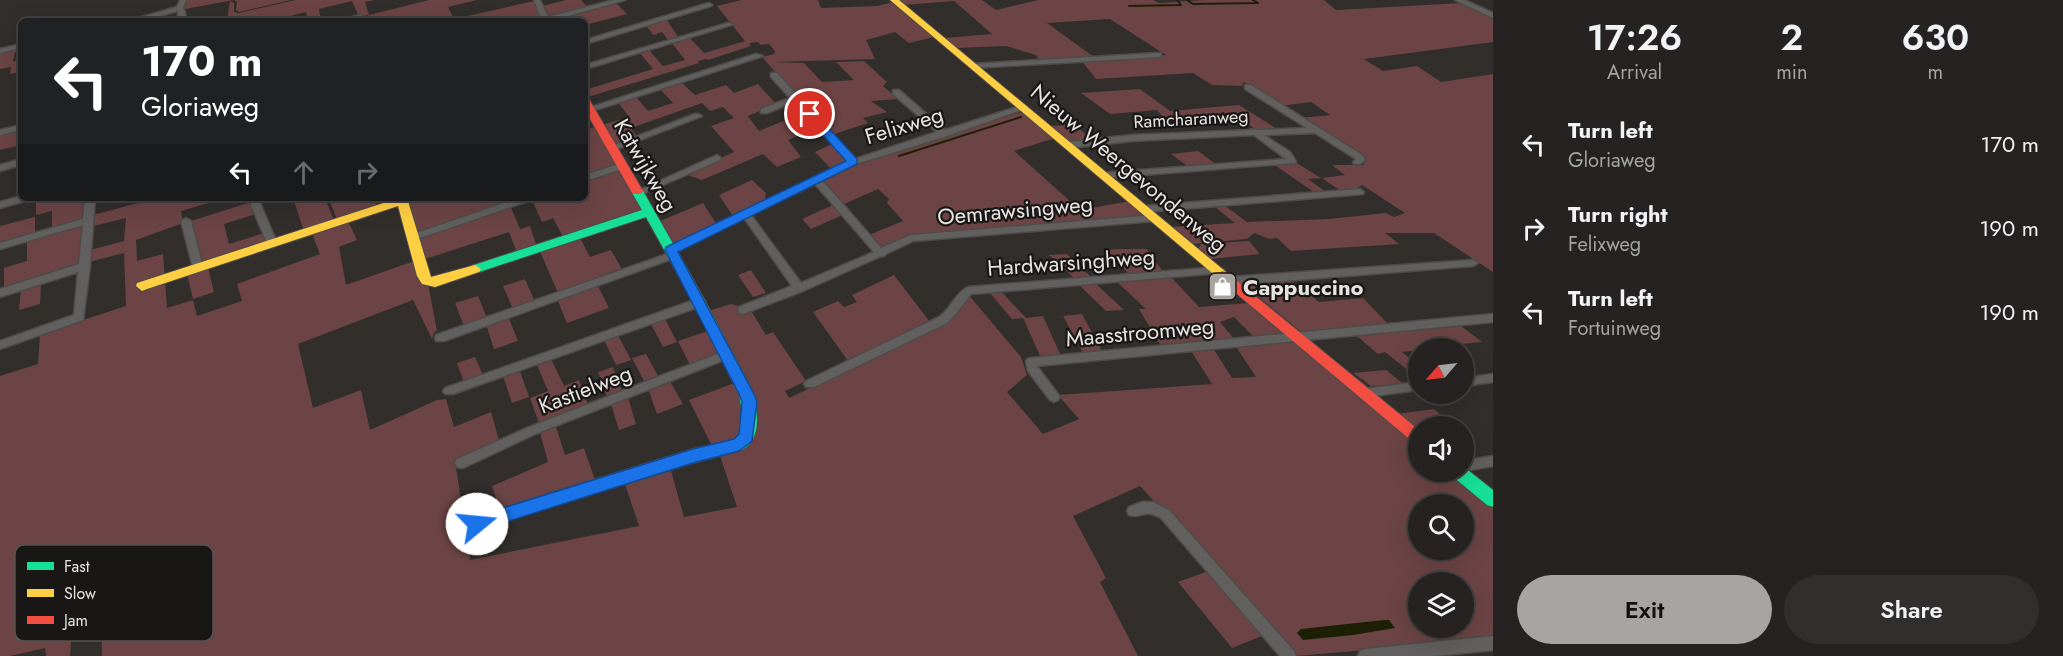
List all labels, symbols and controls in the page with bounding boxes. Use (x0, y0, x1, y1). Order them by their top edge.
text: 17:26 (1587, 11, 1682, 63)
text: 2 (1781, 11, 1803, 63)
text: 630 (1901, 11, 1969, 63)
text: 170 m (141, 31, 263, 92)
icon: left (42, 42, 120, 120)
text: Arrival (1607, 58, 1662, 87)
text: min (1776, 58, 1808, 87)
text: m (1927, 58, 1943, 87)
street label: Nieuw Weergevondenweg (1024, 76, 1234, 260)
text: Gloriaweg (141, 87, 259, 126)
pin (784, 88, 835, 139)
icon: arrive (793, 97, 826, 130)
street label: Felixweg (861, 98, 947, 152)
street label: Ramcharanweg (1133, 103, 1249, 135)
street label: Katwijkweg (606, 112, 686, 218)
text: Turn left (1568, 114, 1653, 146)
icon: left (1517, 128, 1550, 161)
text: 170 m (1981, 128, 2039, 160)
text: Gloriaweg (1568, 146, 1656, 175)
icon: left (224, 156, 257, 189)
icon: ahead (287, 156, 320, 189)
icon: right (350, 156, 383, 189)
street label: Oemrawsingweg (936, 187, 1094, 233)
text: Turn right (1568, 198, 1668, 230)
icon: right (1517, 212, 1550, 245)
text: 190 m (1979, 212, 2039, 244)
text: Felixweg (1568, 230, 1641, 259)
street label: Hardwarsinghweg (986, 240, 1156, 284)
shop icon: Cappuccino (1206, 271, 1238, 303)
place label: Cappuccino (1243, 271, 1364, 303)
text: Turn left (1568, 282, 1653, 314)
icon: left (1517, 296, 1550, 329)
text: 190 m (1979, 296, 2039, 328)
street label: Maasstroomweg (1064, 310, 1216, 354)
text: Fortuinweg (1568, 314, 1661, 343)
north arrow (1408, 338, 1474, 404)
map controls (1408, 338, 1474, 638)
street label: Kastielweg (534, 357, 636, 421)
button: sound (1408, 416, 1474, 482)
position arrow (445, 492, 509, 556)
button: search (1408, 494, 1474, 560)
legend (15, 545, 213, 641)
text: Fast (64, 555, 90, 578)
button: layers (1408, 572, 1474, 638)
button: Exit (1517, 575, 1772, 644)
button: Share (1784, 575, 2039, 644)
text: Slow (64, 582, 96, 605)
text: Jam (62, 609, 88, 632)

